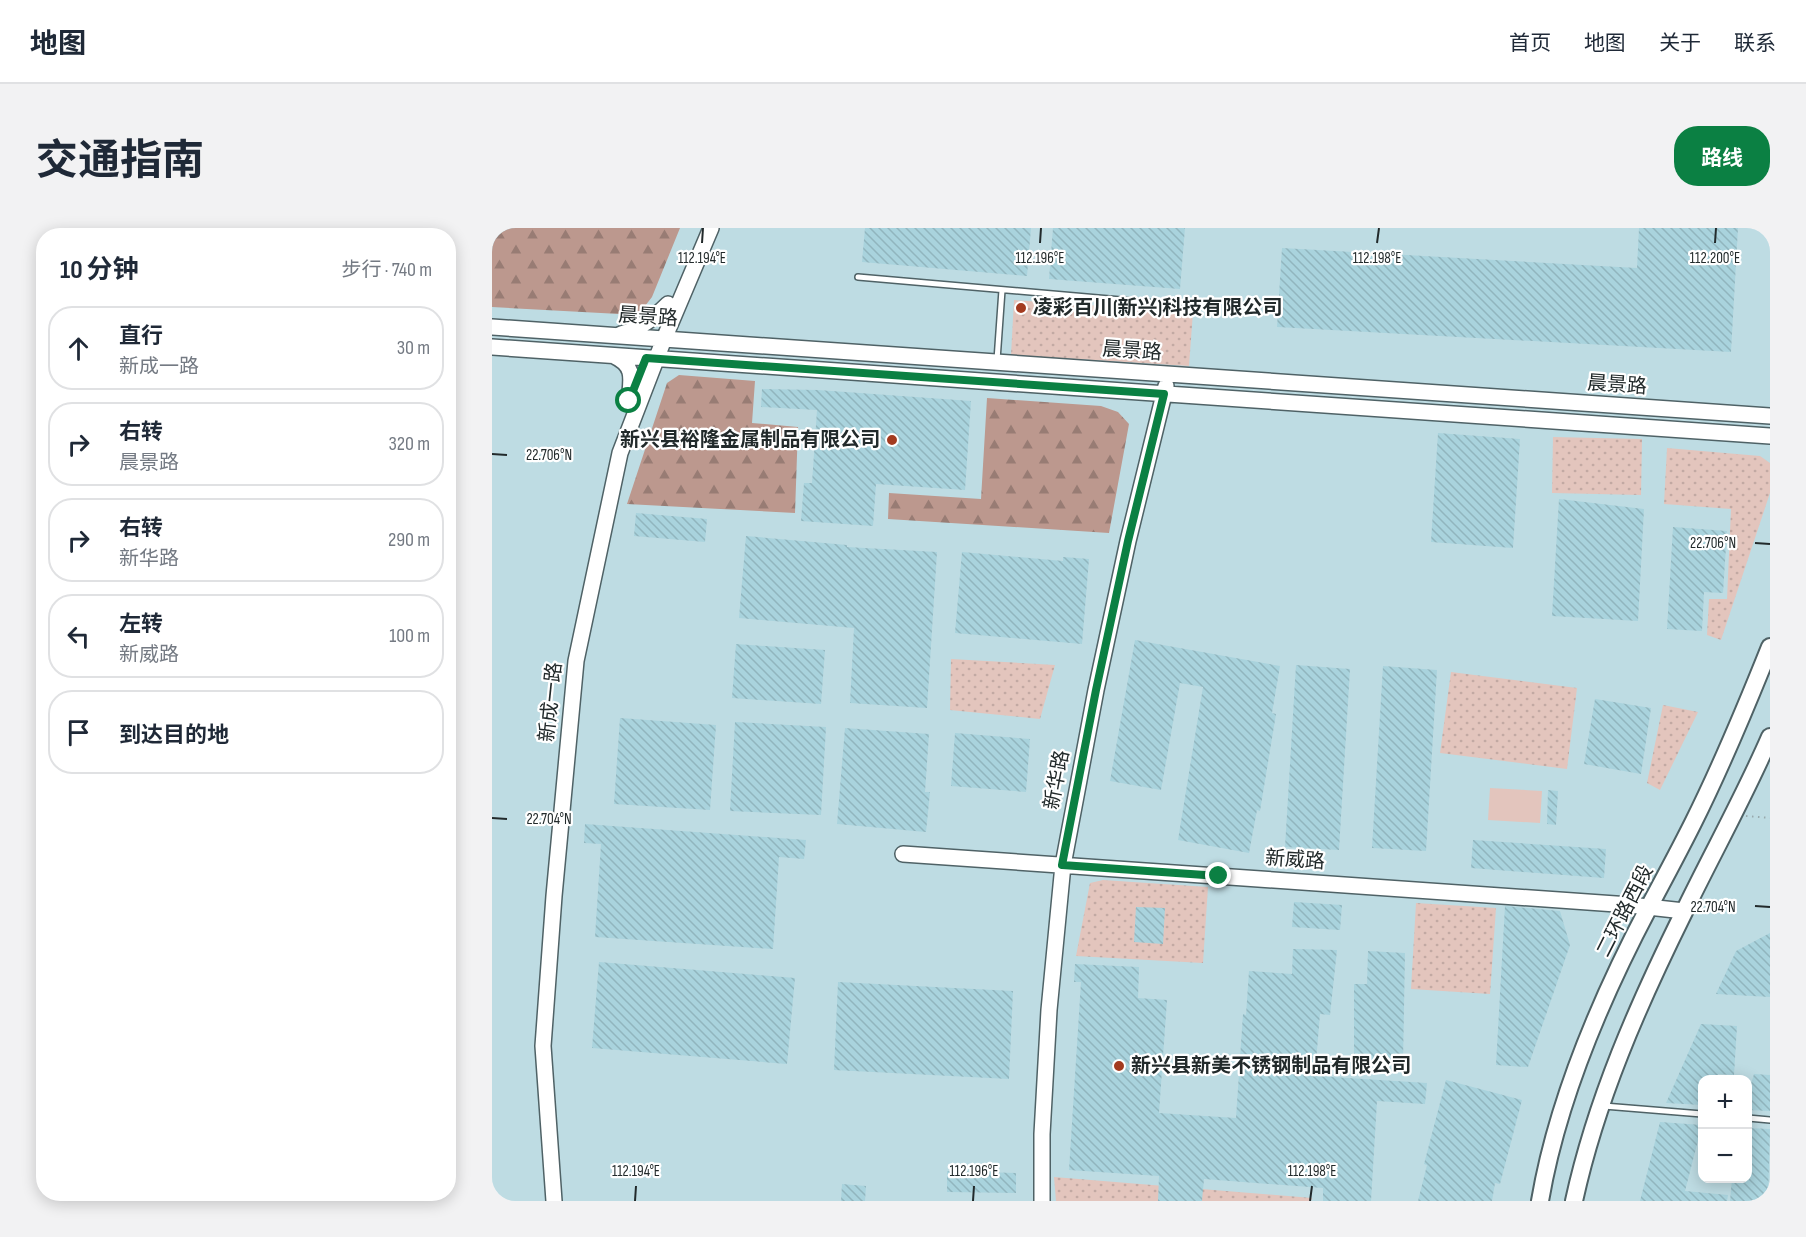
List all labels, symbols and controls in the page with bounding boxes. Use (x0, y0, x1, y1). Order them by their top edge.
text: 地图 (30, 28, 86, 61)
text: 首页 (1509, 31, 1551, 56)
text: 地图 (1584, 31, 1626, 56)
text: 关于 (1659, 31, 1701, 56)
text: 联系 (1734, 31, 1776, 56)
button: 路线 (1674, 126, 1770, 186)
text: 交通指南 (36, 136, 204, 187)
text: 112.194°E (678, 249, 726, 268)
text: 112.196°E (1016, 249, 1064, 268)
text: 112.198°E (1353, 249, 1401, 268)
text: 112.200°E (1690, 249, 1740, 268)
text: 10 分钟 (60, 255, 139, 286)
text: 步行 · 740 m (341, 258, 432, 282)
place label: 凌彩百川(新兴)科技有限公司 (1033, 296, 1282, 320)
marker: 凌彩百川(新兴)科技有限公司 (1014, 301, 1028, 315)
street label: 晨景路 (617, 303, 679, 331)
text: 直行 (119, 323, 163, 350)
icon: ahead (62, 332, 95, 365)
text: 30 m (397, 336, 430, 360)
street label: 晨景路 (1101, 337, 1163, 365)
text: 新成一路 (119, 355, 199, 379)
street label: 晨景路 (1586, 371, 1648, 399)
route start (615, 387, 641, 413)
text: 右转 (119, 419, 163, 446)
icon: right (62, 428, 95, 461)
place label: 新兴县裕隆金属制品有限公司 (620, 428, 880, 452)
text: 320 m (388, 432, 430, 456)
marker: 新兴县裕隆金属制品有限公司 (885, 433, 899, 447)
text: 22.706°N (526, 446, 572, 465)
text: 晨景路 (119, 451, 179, 475)
text: 右转 (119, 515, 163, 542)
icon: right (62, 524, 95, 557)
text: 290 m (388, 528, 430, 552)
text: 22.706°N (1690, 534, 1736, 553)
text: 新华路 (119, 547, 179, 571)
text: 左转 (119, 611, 163, 638)
icon: left (62, 620, 95, 653)
text: 100 m (389, 624, 430, 648)
text: 新威路 (119, 643, 179, 667)
street label: 新成一路 (535, 661, 567, 743)
icon: arrive (62, 716, 95, 749)
text: 到达目的地 (119, 722, 229, 749)
street label: 新华路 (1039, 748, 1075, 812)
text: 22.704°N (526, 810, 572, 829)
street label: 新威路 (1264, 846, 1326, 874)
street label: 二环路西段 (1592, 861, 1658, 961)
route end (1205, 862, 1231, 888)
text: 22.704°N (1690, 898, 1736, 917)
place label: 新兴县新美不锈钢制品有限公司 (1131, 1054, 1411, 1078)
marker: 新兴县新美不锈钢制品有限公司 (1112, 1059, 1126, 1073)
map controls (1698, 1075, 1752, 1183)
button: + (1698, 1075, 1752, 1129)
button: − (1698, 1129, 1752, 1183)
text: 112.194°E (612, 1162, 660, 1181)
text: 112.196°E (950, 1162, 998, 1181)
text: 112.198°E (1288, 1162, 1336, 1181)

